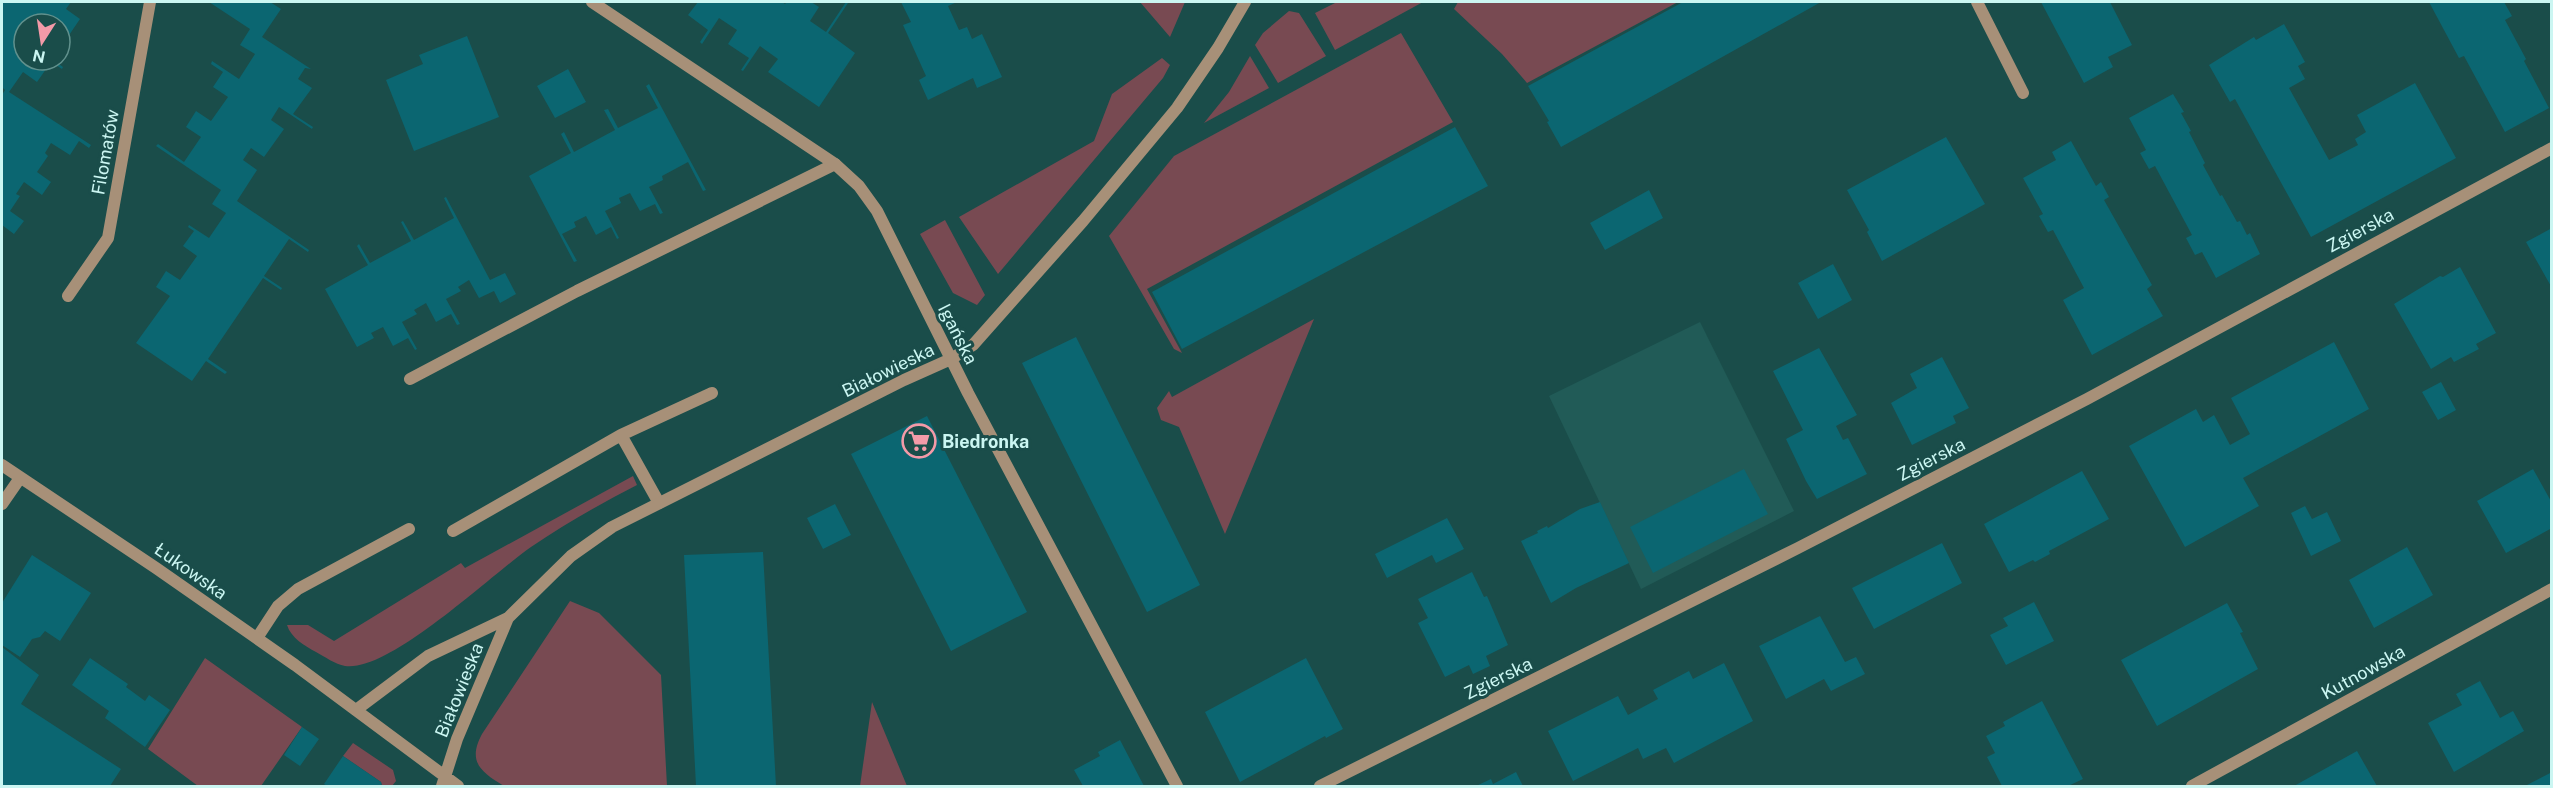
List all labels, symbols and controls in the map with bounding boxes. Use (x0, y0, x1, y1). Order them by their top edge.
north arrow (12, 12, 72, 72)
text: N (31, 46, 47, 67)
street label: Filomatów (87, 108, 123, 196)
street label: Zgierska (2323, 204, 2397, 256)
street label: Igańska (934, 300, 982, 368)
street label: Białowieska (838, 339, 938, 401)
supermarket icon: Biedronka (901, 423, 937, 459)
place label: Biedronka (942, 431, 1029, 452)
street label: Zgierska (1894, 433, 1968, 485)
street label: Łukowska (151, 538, 231, 604)
street label: Białowieska (431, 640, 487, 740)
street label: Kutnowska (2317, 640, 2409, 704)
street label: Zgierska (1460, 653, 1536, 703)

